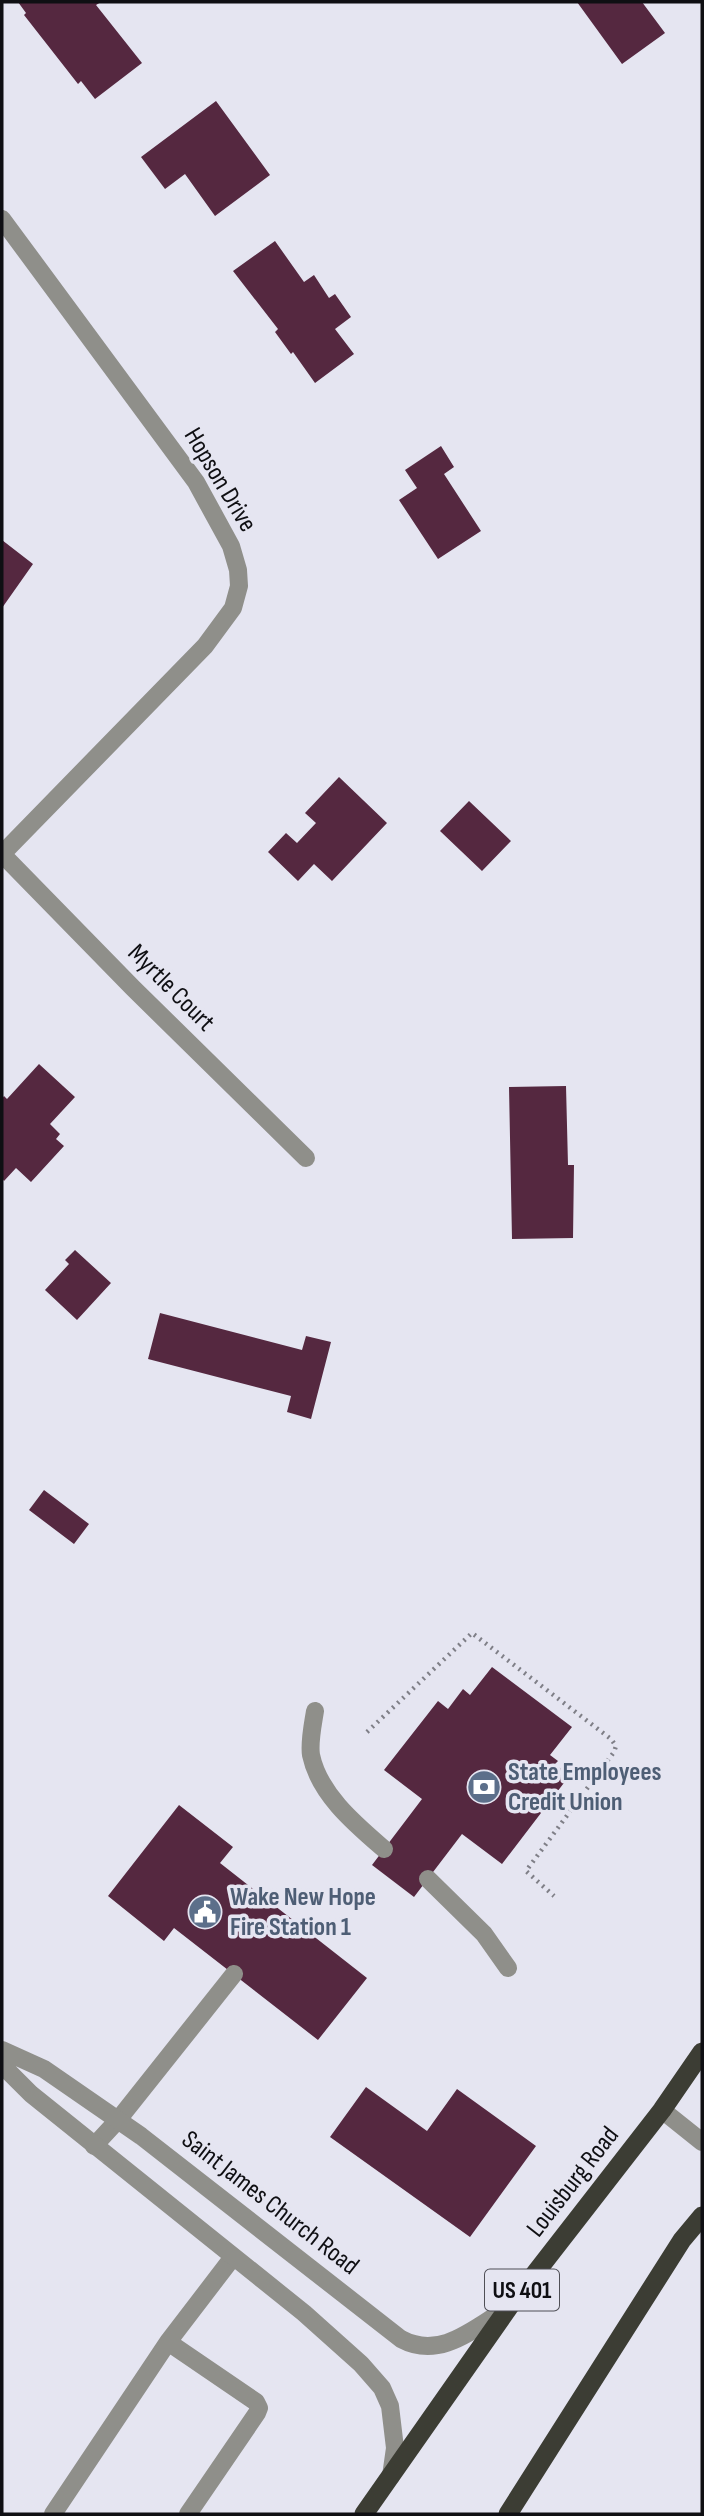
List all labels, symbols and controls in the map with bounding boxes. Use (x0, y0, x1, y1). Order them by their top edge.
street label: Hopson Drive (177, 422, 263, 538)
street label: Myrtle Court (121, 938, 221, 1038)
place label: State Employees Credit Union (508, 1757, 662, 1818)
bank icon: State Employees Credit Union (465, 1768, 503, 1806)
place label: Wake New Hope Fire Station 1 (230, 1882, 376, 1943)
public building icon: Wake New Hope Fire Station 1 (186, 1893, 224, 1931)
street label: Louisburg Road (520, 2121, 626, 2243)
street label: Saint James Church Road (175, 2124, 365, 2282)
road number: US 401 (485, 2270, 559, 2311)

